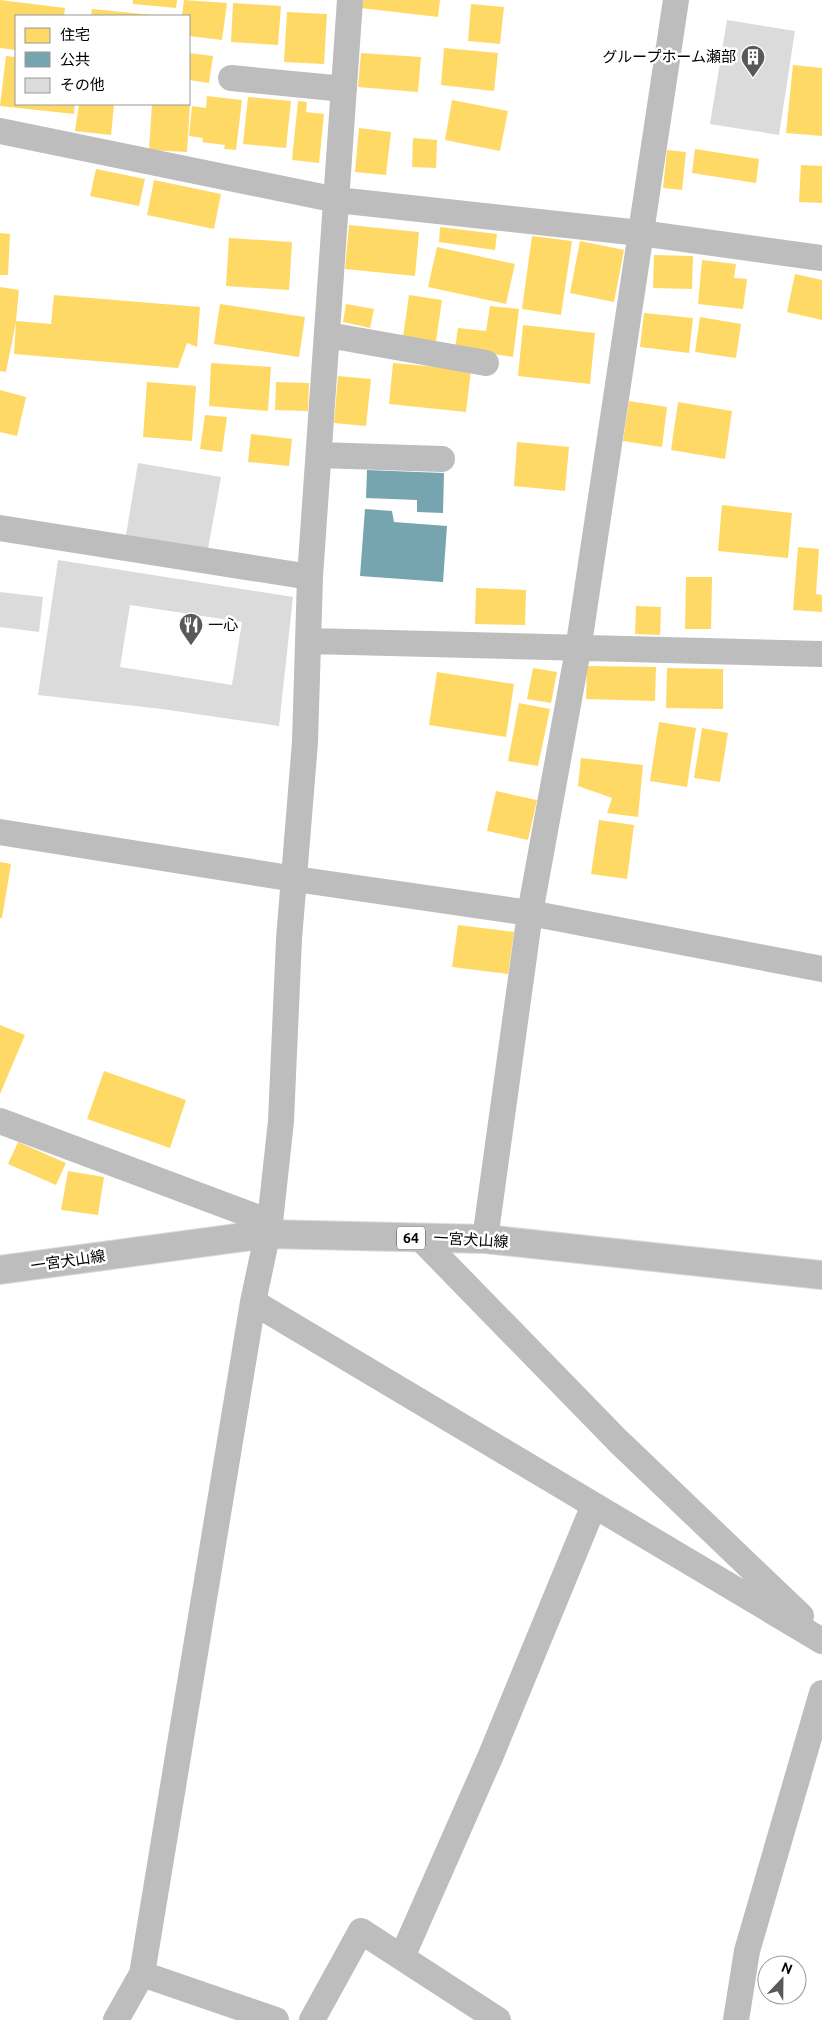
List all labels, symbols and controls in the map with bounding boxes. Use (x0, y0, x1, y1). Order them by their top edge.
legend (15, 15, 190, 105)
text: 住宅 (60, 26, 90, 43)
building icon: グループホーム瀬部 (740, 44, 766, 78)
place label: グループホーム瀬部 (602, 48, 736, 65)
text: 公共 (60, 51, 90, 68)
text: その他 (60, 76, 105, 93)
restaurant icon: 一心 (178, 612, 204, 646)
place label: 一心 (208, 616, 238, 633)
road number: 64 (397, 1226, 425, 1250)
street label: 一宮犬山線 (433, 1229, 509, 1250)
street label: 一宮犬山線 (30, 1247, 106, 1274)
north arrow (757, 1955, 807, 2005)
text: N (779, 1959, 795, 1977)

